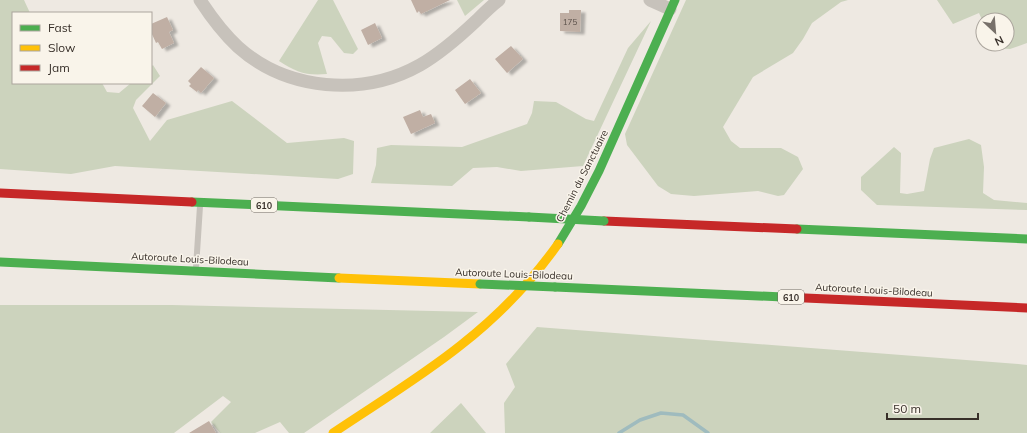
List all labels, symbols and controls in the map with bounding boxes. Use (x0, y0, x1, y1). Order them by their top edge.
legend (12, 12, 152, 84)
north arrow (975, 12, 1015, 52)
house number: 175 (563, 17, 577, 27)
text: Fast (48, 20, 72, 35)
text: N (993, 33, 1006, 49)
text: Slow (48, 40, 76, 55)
text: Jam (48, 60, 70, 75)
street label: Chemin du Sanctuaire (553, 128, 611, 224)
road number: 610 (251, 198, 277, 212)
street label: Autoroute Louis-Bilodeau (131, 249, 249, 269)
street label: Autoroute Louis-Bilodeau (455, 265, 573, 283)
street label: Autoroute Louis-Bilodeau (815, 280, 933, 300)
road number: 610 (778, 290, 804, 304)
scale bar (887, 395, 978, 421)
text: 50 m (893, 401, 921, 416)

